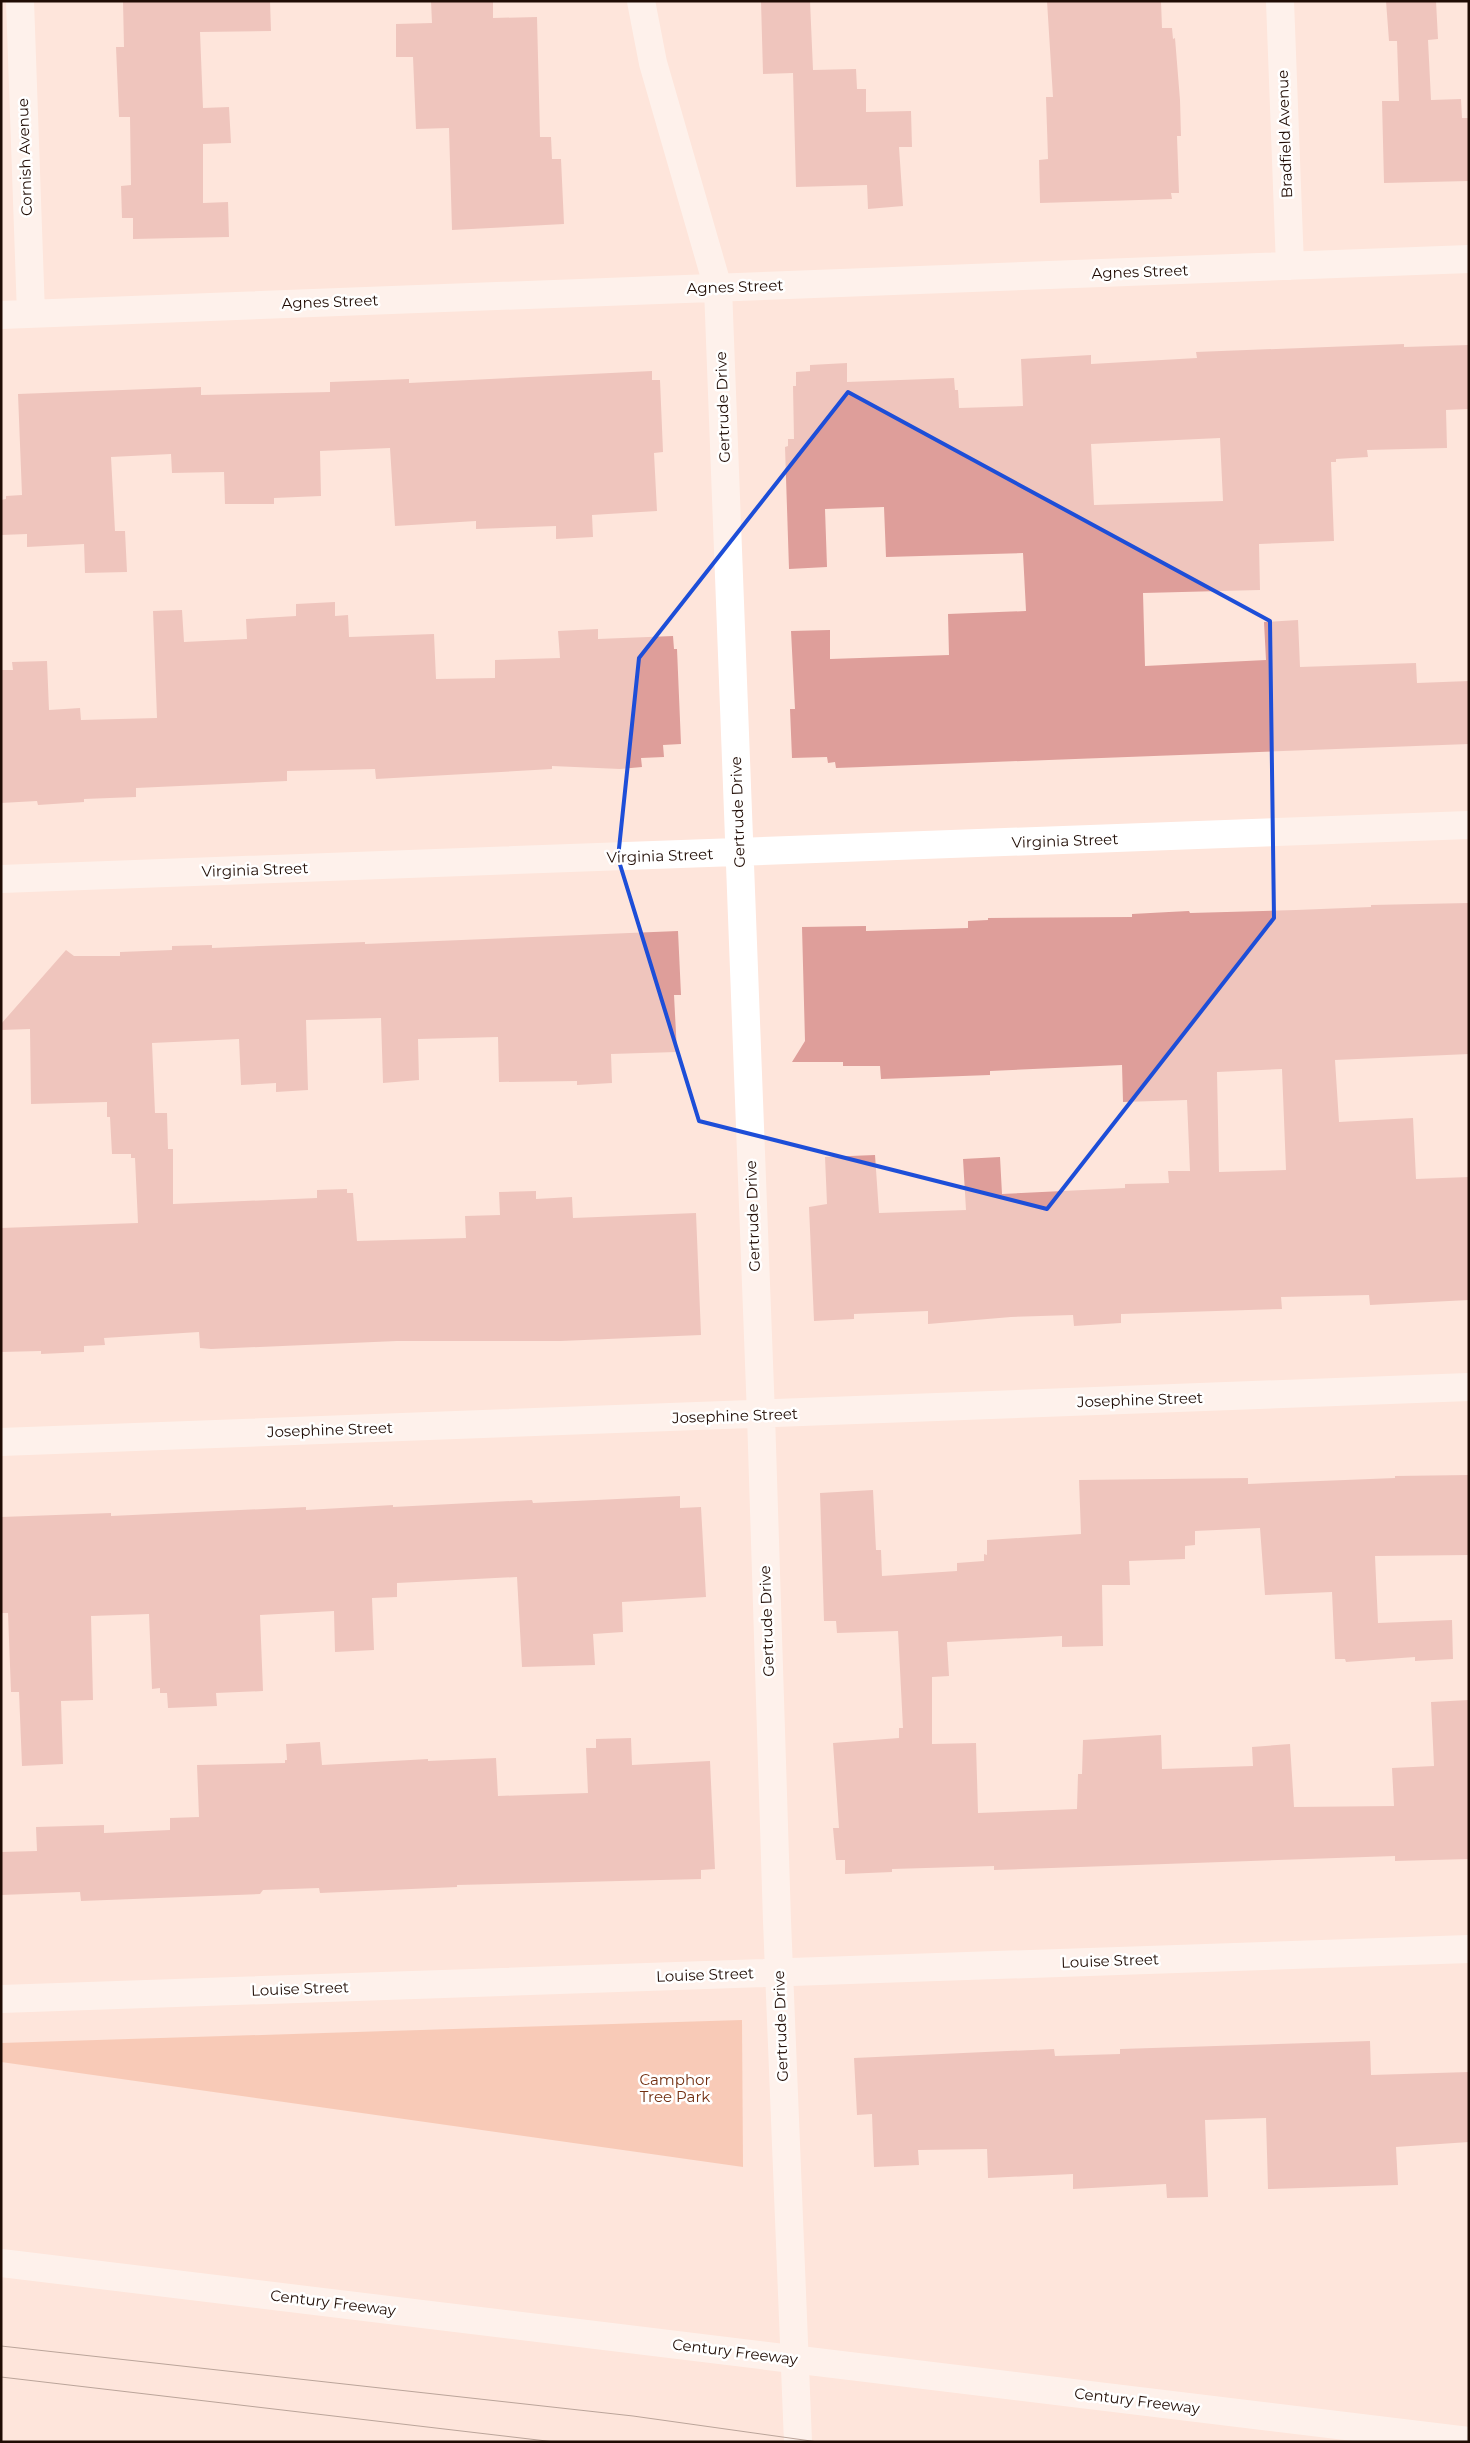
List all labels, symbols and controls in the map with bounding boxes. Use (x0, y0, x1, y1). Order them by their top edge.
street label: Bradfield Avenue (1273, 69, 1296, 199)
street label: Cornish Avenue (13, 98, 36, 216)
street label: Agnes Street (1091, 260, 1189, 283)
street label: Agnes Street (686, 275, 784, 298)
street label: Agnes Street (281, 290, 379, 313)
street label: Gertrude Drive (711, 351, 734, 463)
street label: Gertrude Drive (726, 756, 749, 868)
street label: Virginia Street (1011, 829, 1119, 852)
street label: Virginia Street (606, 844, 714, 867)
street label: Virginia Street (201, 858, 309, 881)
street label: Gertrude Drive (741, 1160, 764, 1272)
street label: Josephine Street (1076, 1388, 1203, 1411)
street label: Josephine Street (671, 1404, 798, 1427)
street label: Josephine Street (266, 1418, 393, 1441)
street label: Gertrude Drive (755, 1565, 778, 1677)
street label: Louise Street (1061, 1949, 1159, 1972)
street label: Louise Street (656, 1963, 754, 1986)
street label: Gertrude Drive (769, 1970, 792, 2082)
street label: Louise Street (251, 1977, 349, 2000)
park label: Camphor Tree Park (639, 2070, 711, 2106)
street label: Century Freeway (269, 2285, 398, 2320)
street label: Century Freeway (671, 2334, 800, 2369)
street label: Century Freeway (1073, 2383, 1202, 2418)

